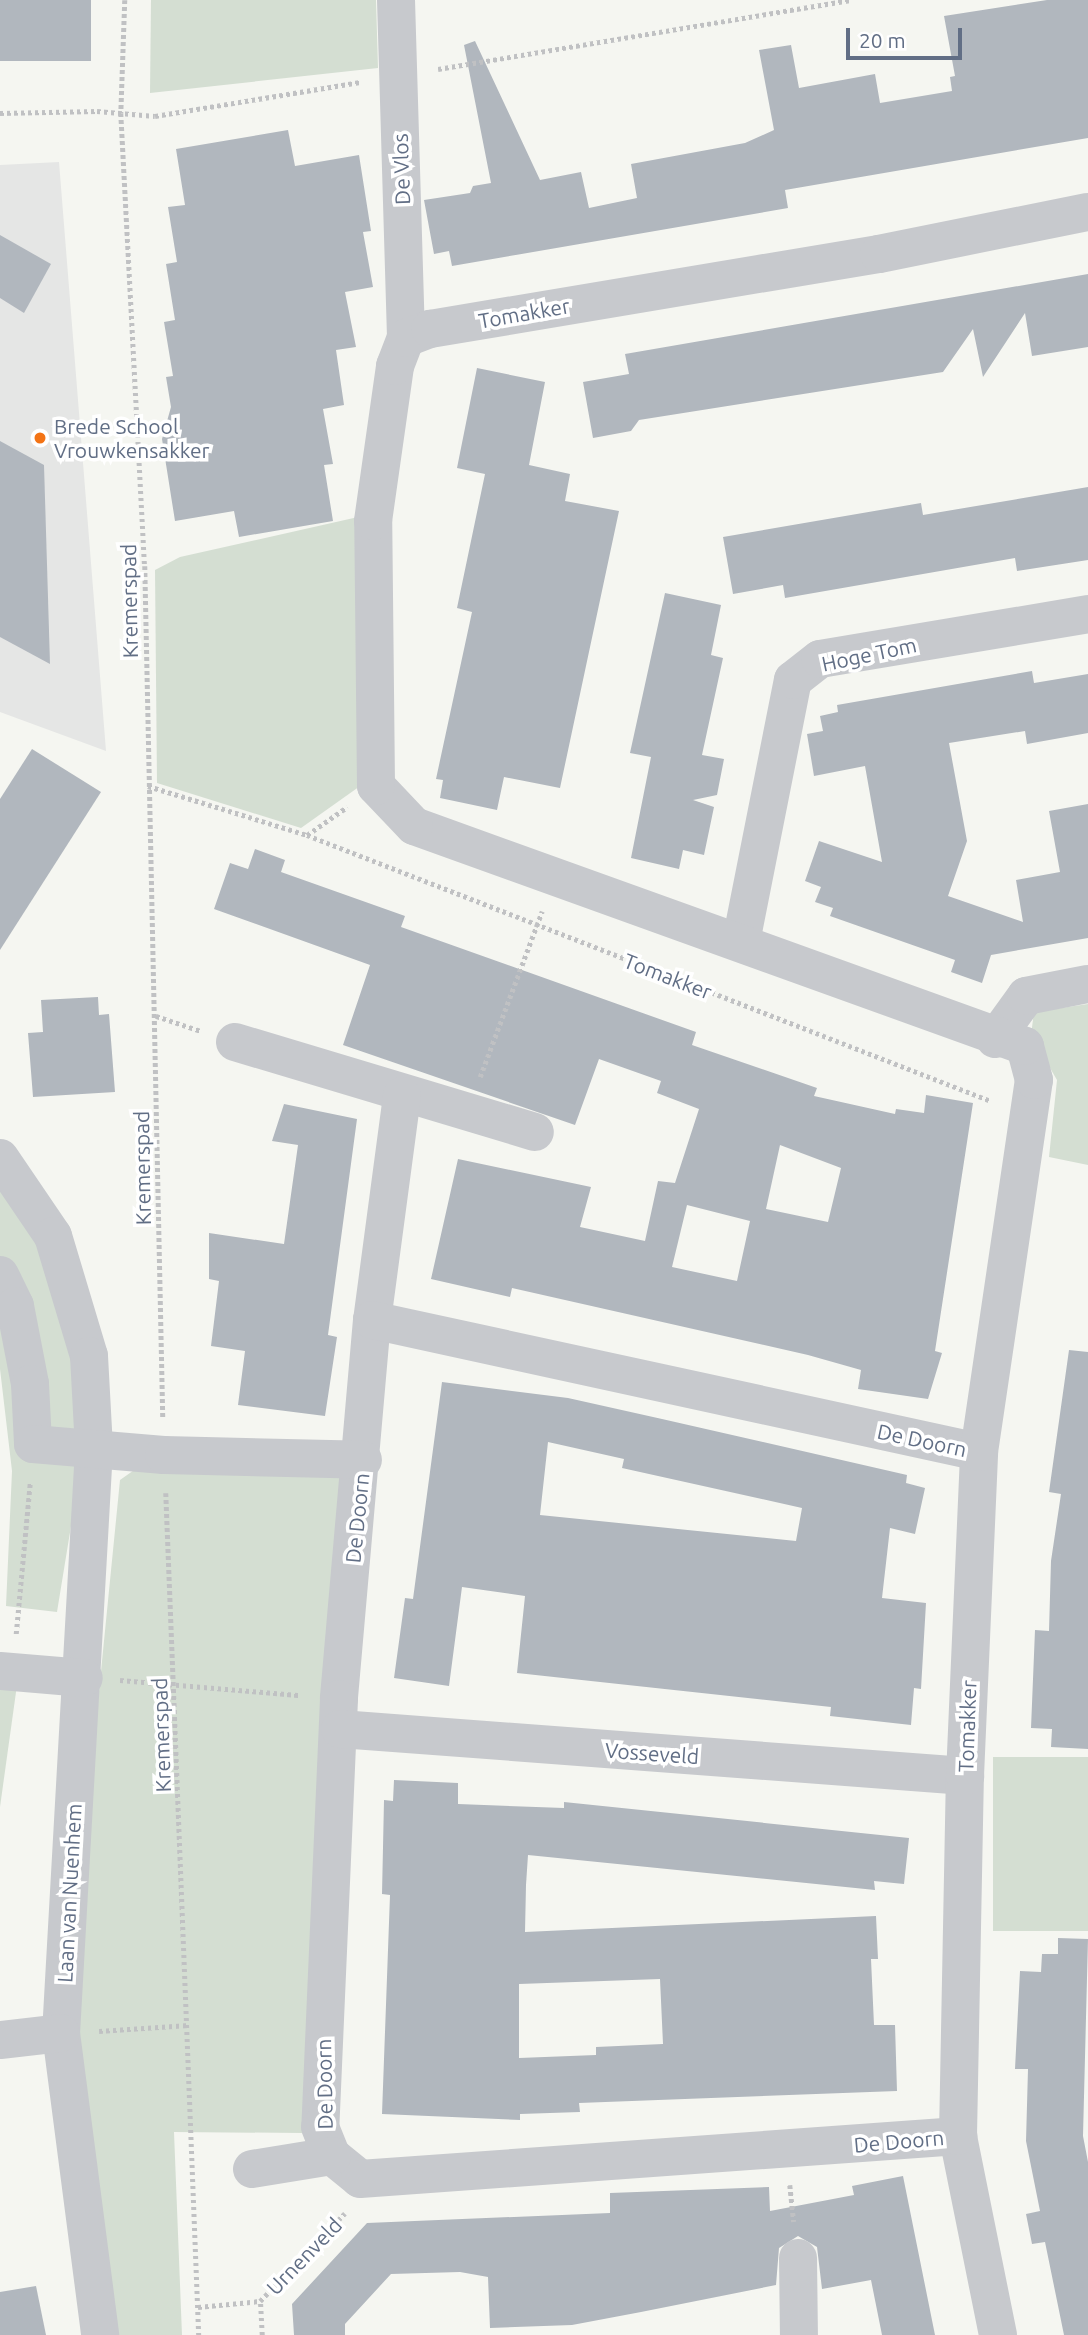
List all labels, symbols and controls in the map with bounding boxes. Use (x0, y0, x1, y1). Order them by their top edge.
scale bar (850, 14, 965, 58)
text: 20 m (859, 28, 906, 52)
street label: De Vlos (387, 133, 415, 205)
street label: Tomakker (476, 293, 572, 333)
place label: Brede School Vrouwkensakker (54, 413, 210, 463)
marker: Brede School Vrouwkensakker (32, 430, 48, 446)
street label: Kremerspad (115, 544, 143, 658)
street label: Hoge Tom (819, 632, 919, 676)
street label: Tomakker (620, 948, 716, 1004)
street label: Kremerspad (128, 1111, 156, 1225)
street label: De Doorn (875, 1418, 969, 1462)
street label: De Doorn (340, 1472, 374, 1564)
street label: Kremerspad (146, 1677, 176, 1793)
street label: Tomakker (953, 1679, 981, 1773)
street label: Vosseveld (604, 1737, 700, 1769)
street label: Laan van Nuenhem (52, 1803, 86, 1983)
street label: De Doorn (311, 2039, 337, 2129)
street label: De Doorn (853, 2125, 945, 2157)
street label: Urnenveld (261, 2212, 347, 2300)

